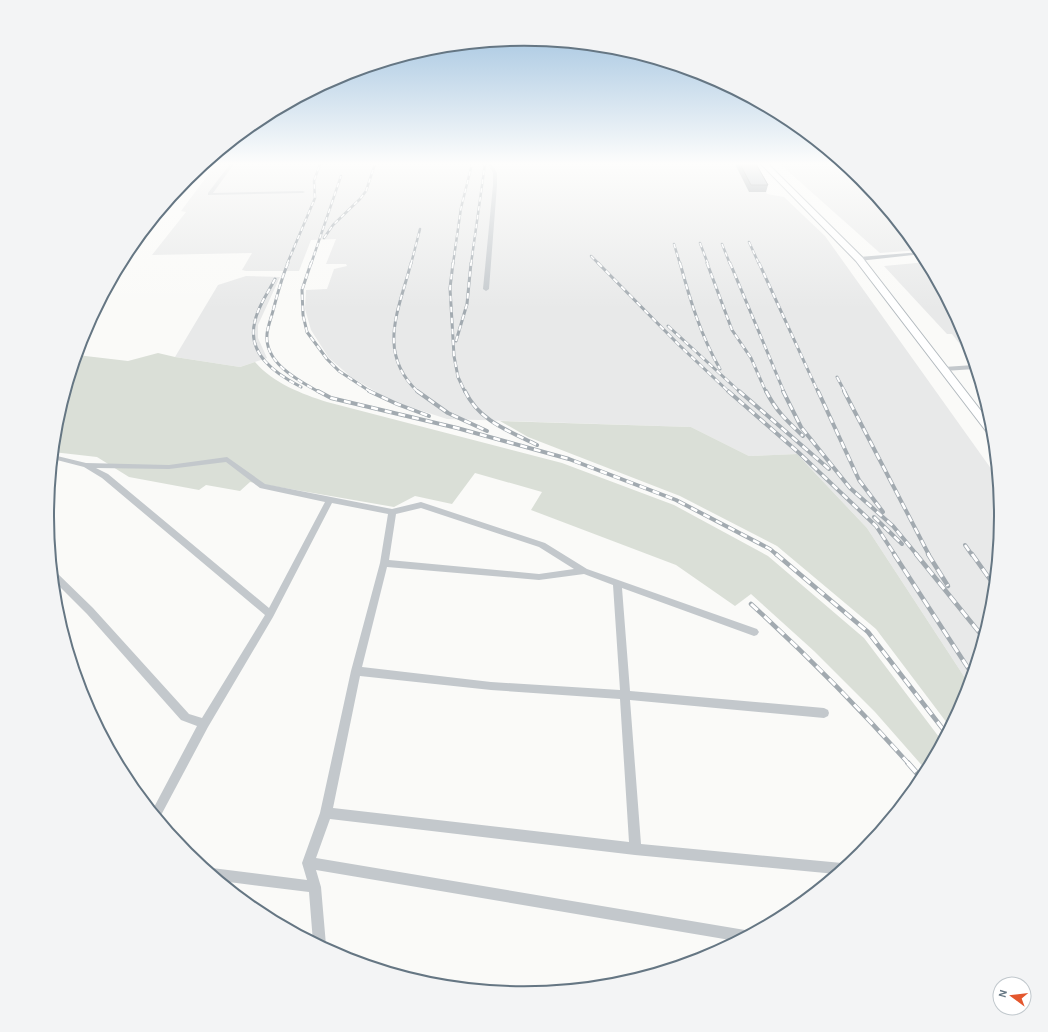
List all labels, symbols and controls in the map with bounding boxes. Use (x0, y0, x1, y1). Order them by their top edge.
north arrow (992, 976, 1032, 1016)
text: N (997, 988, 1009, 999)

